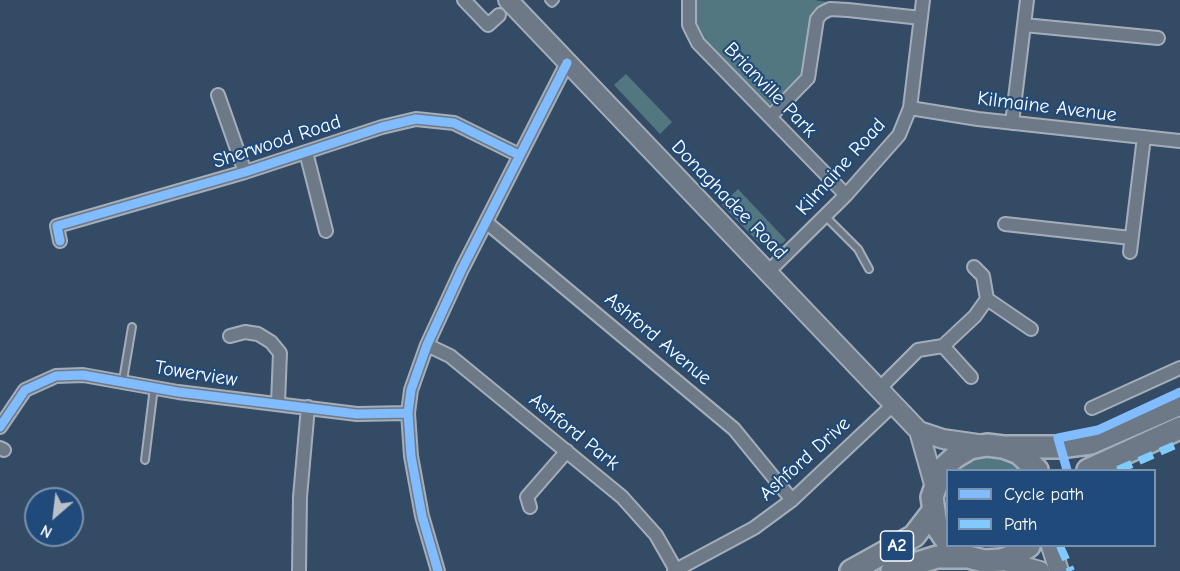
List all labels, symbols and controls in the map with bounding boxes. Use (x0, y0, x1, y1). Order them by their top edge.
street label: Brianville Park (719, 37, 821, 143)
street label: Kilmaine Avenue (976, 87, 1118, 127)
street label: Sherwood Road (210, 110, 344, 174)
street label: Kilmaine Road (791, 113, 891, 221)
street label: Donaghadee Road (666, 135, 792, 265)
street label: Ashford Avenue (600, 287, 716, 391)
street label: Towerview (153, 356, 239, 392)
street label: Ashford Park (524, 388, 624, 476)
street label: Ashford Drive (755, 412, 855, 506)
legend (946, 469, 1156, 547)
text: Cycle path (1004, 484, 1084, 505)
north arrow (24, 487, 84, 547)
text: Path (1004, 514, 1037, 535)
text: N (38, 521, 55, 542)
road number: A2 (880, 531, 914, 561)

